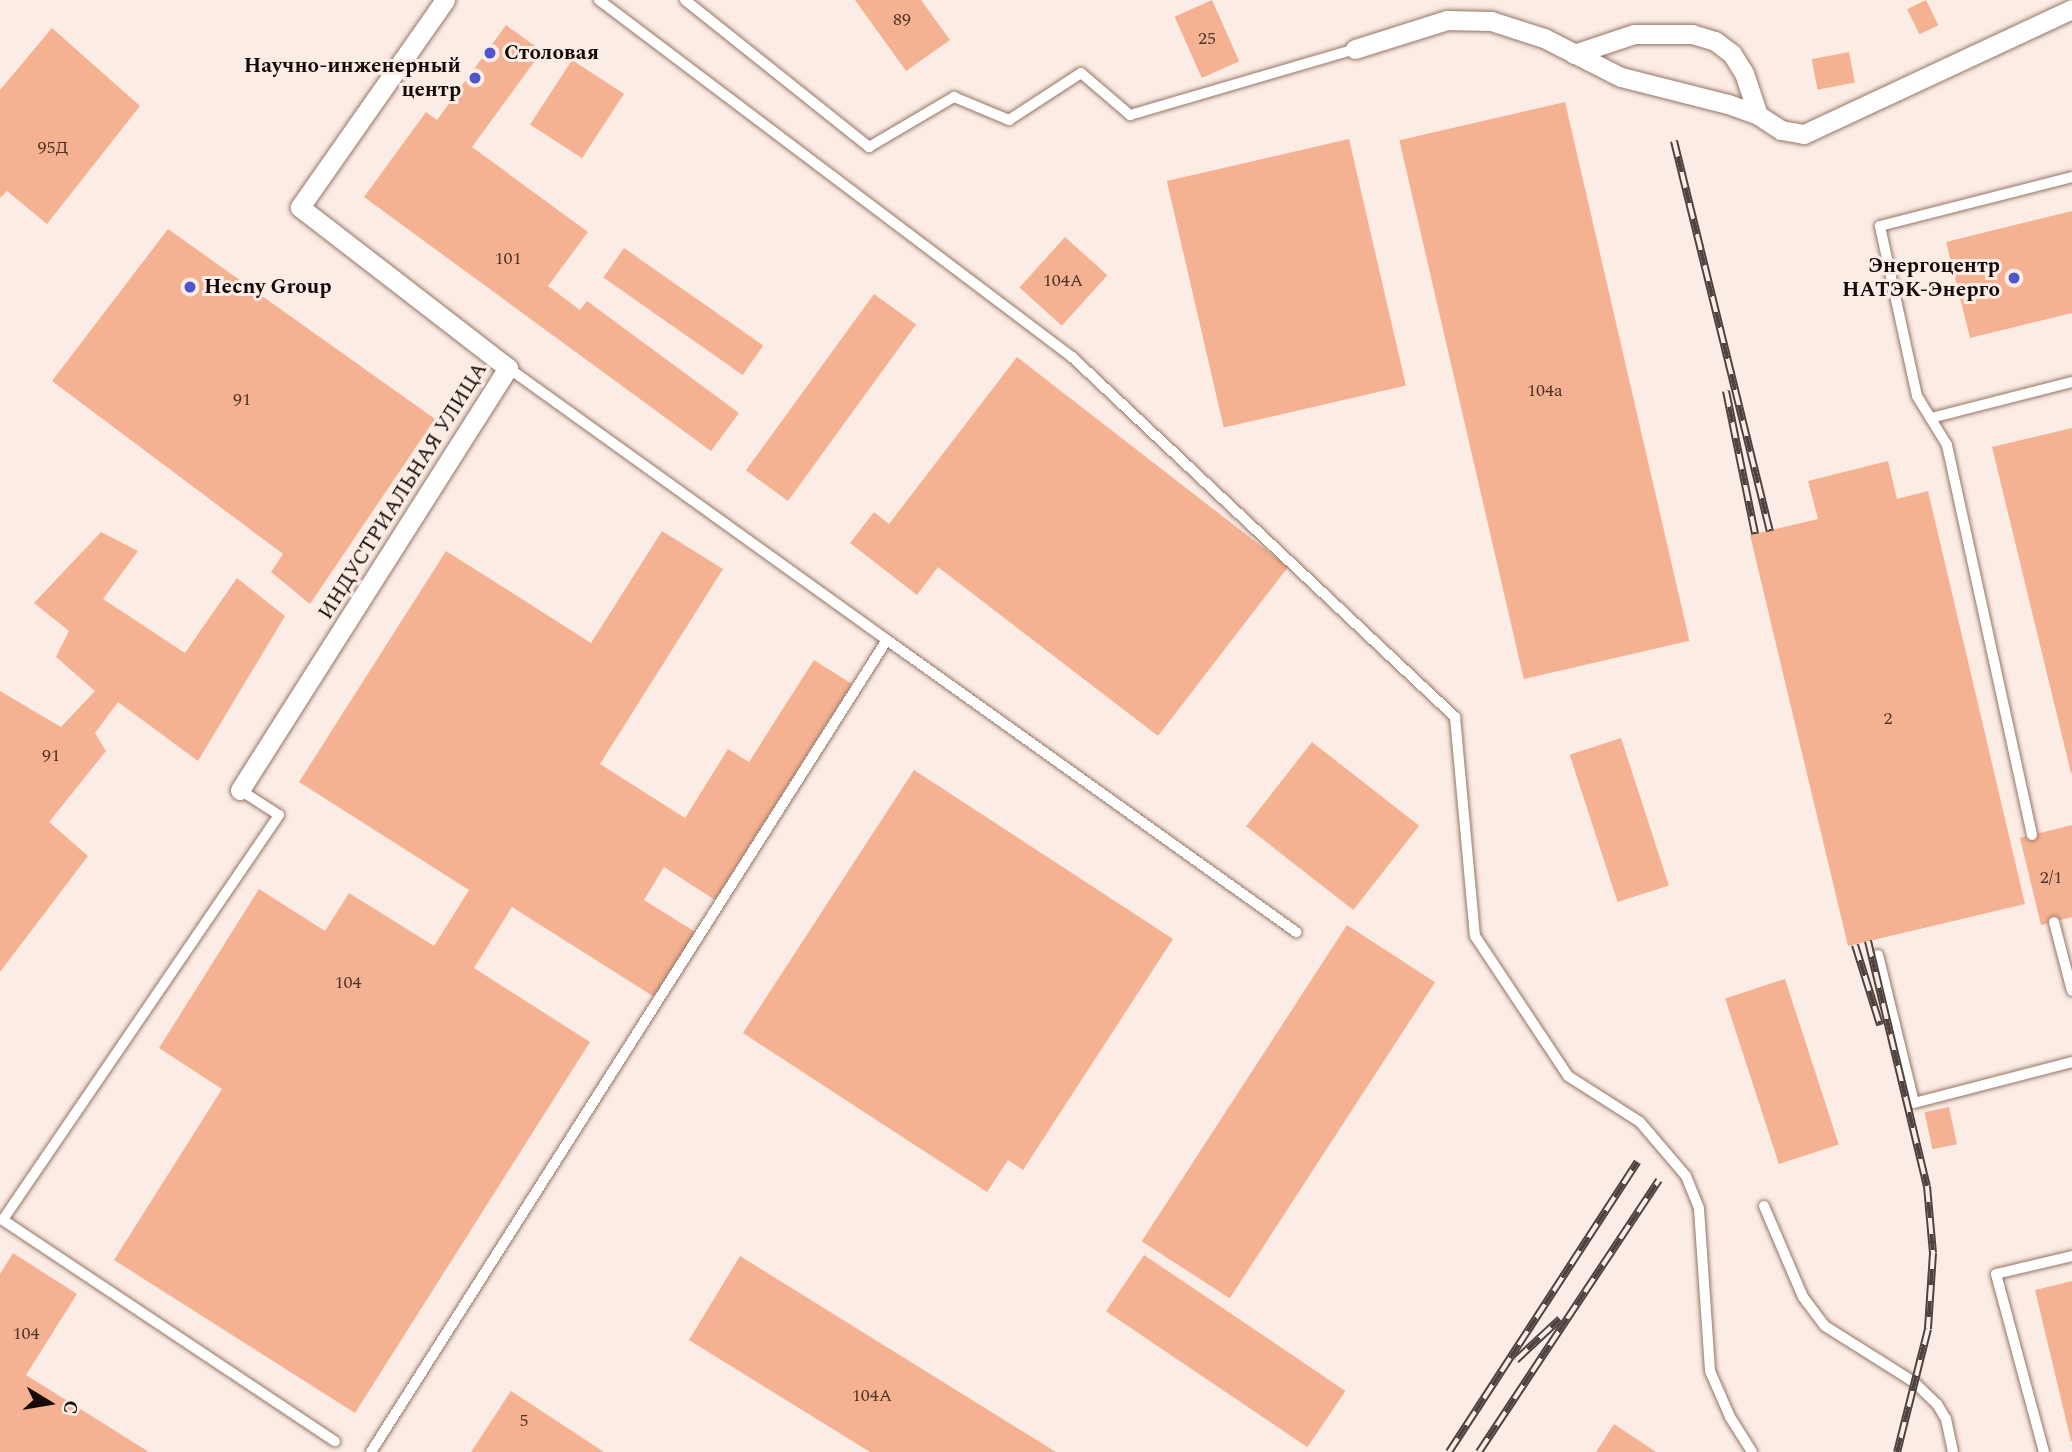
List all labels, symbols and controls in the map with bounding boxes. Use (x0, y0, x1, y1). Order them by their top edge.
house number: 89 (893, 9, 911, 31)
house number: 25 (1198, 28, 1216, 50)
place label: Столовая (504, 40, 599, 66)
marker: Столовая (482, 45, 498, 61)
place label: Научно-инженерный центр (244, 53, 461, 103)
marker: Научно-инженерный центр (467, 70, 483, 86)
house number: 95Д (37, 137, 69, 159)
house number: 101 (495, 248, 521, 270)
place label: Энергоцентр НАТЭК-Энерго (1842, 253, 2000, 303)
house number: 104А (1043, 270, 1083, 292)
marker: Энергоцентр НАТЭК-Энерго (2006, 270, 2022, 286)
place label: Hecny Group (204, 274, 332, 300)
marker: Hecny Group (182, 279, 198, 295)
street label: ИНДУСТРИАЛЬНАЯ УЛИЦА (313, 358, 493, 624)
house number: 104а (1527, 380, 1563, 402)
house number: 91 (233, 389, 251, 411)
house number: 2 (1884, 708, 1892, 730)
house number: 91 (42, 745, 60, 767)
house number: 2/1 (2040, 867, 2062, 889)
house number: 104 (335, 972, 361, 994)
house number: 104 (13, 1323, 39, 1345)
north arrow (14, 1368, 84, 1438)
house number: 104А (852, 1385, 892, 1407)
text: С (55, 1398, 86, 1416)
house number: 5 (520, 1410, 528, 1432)

